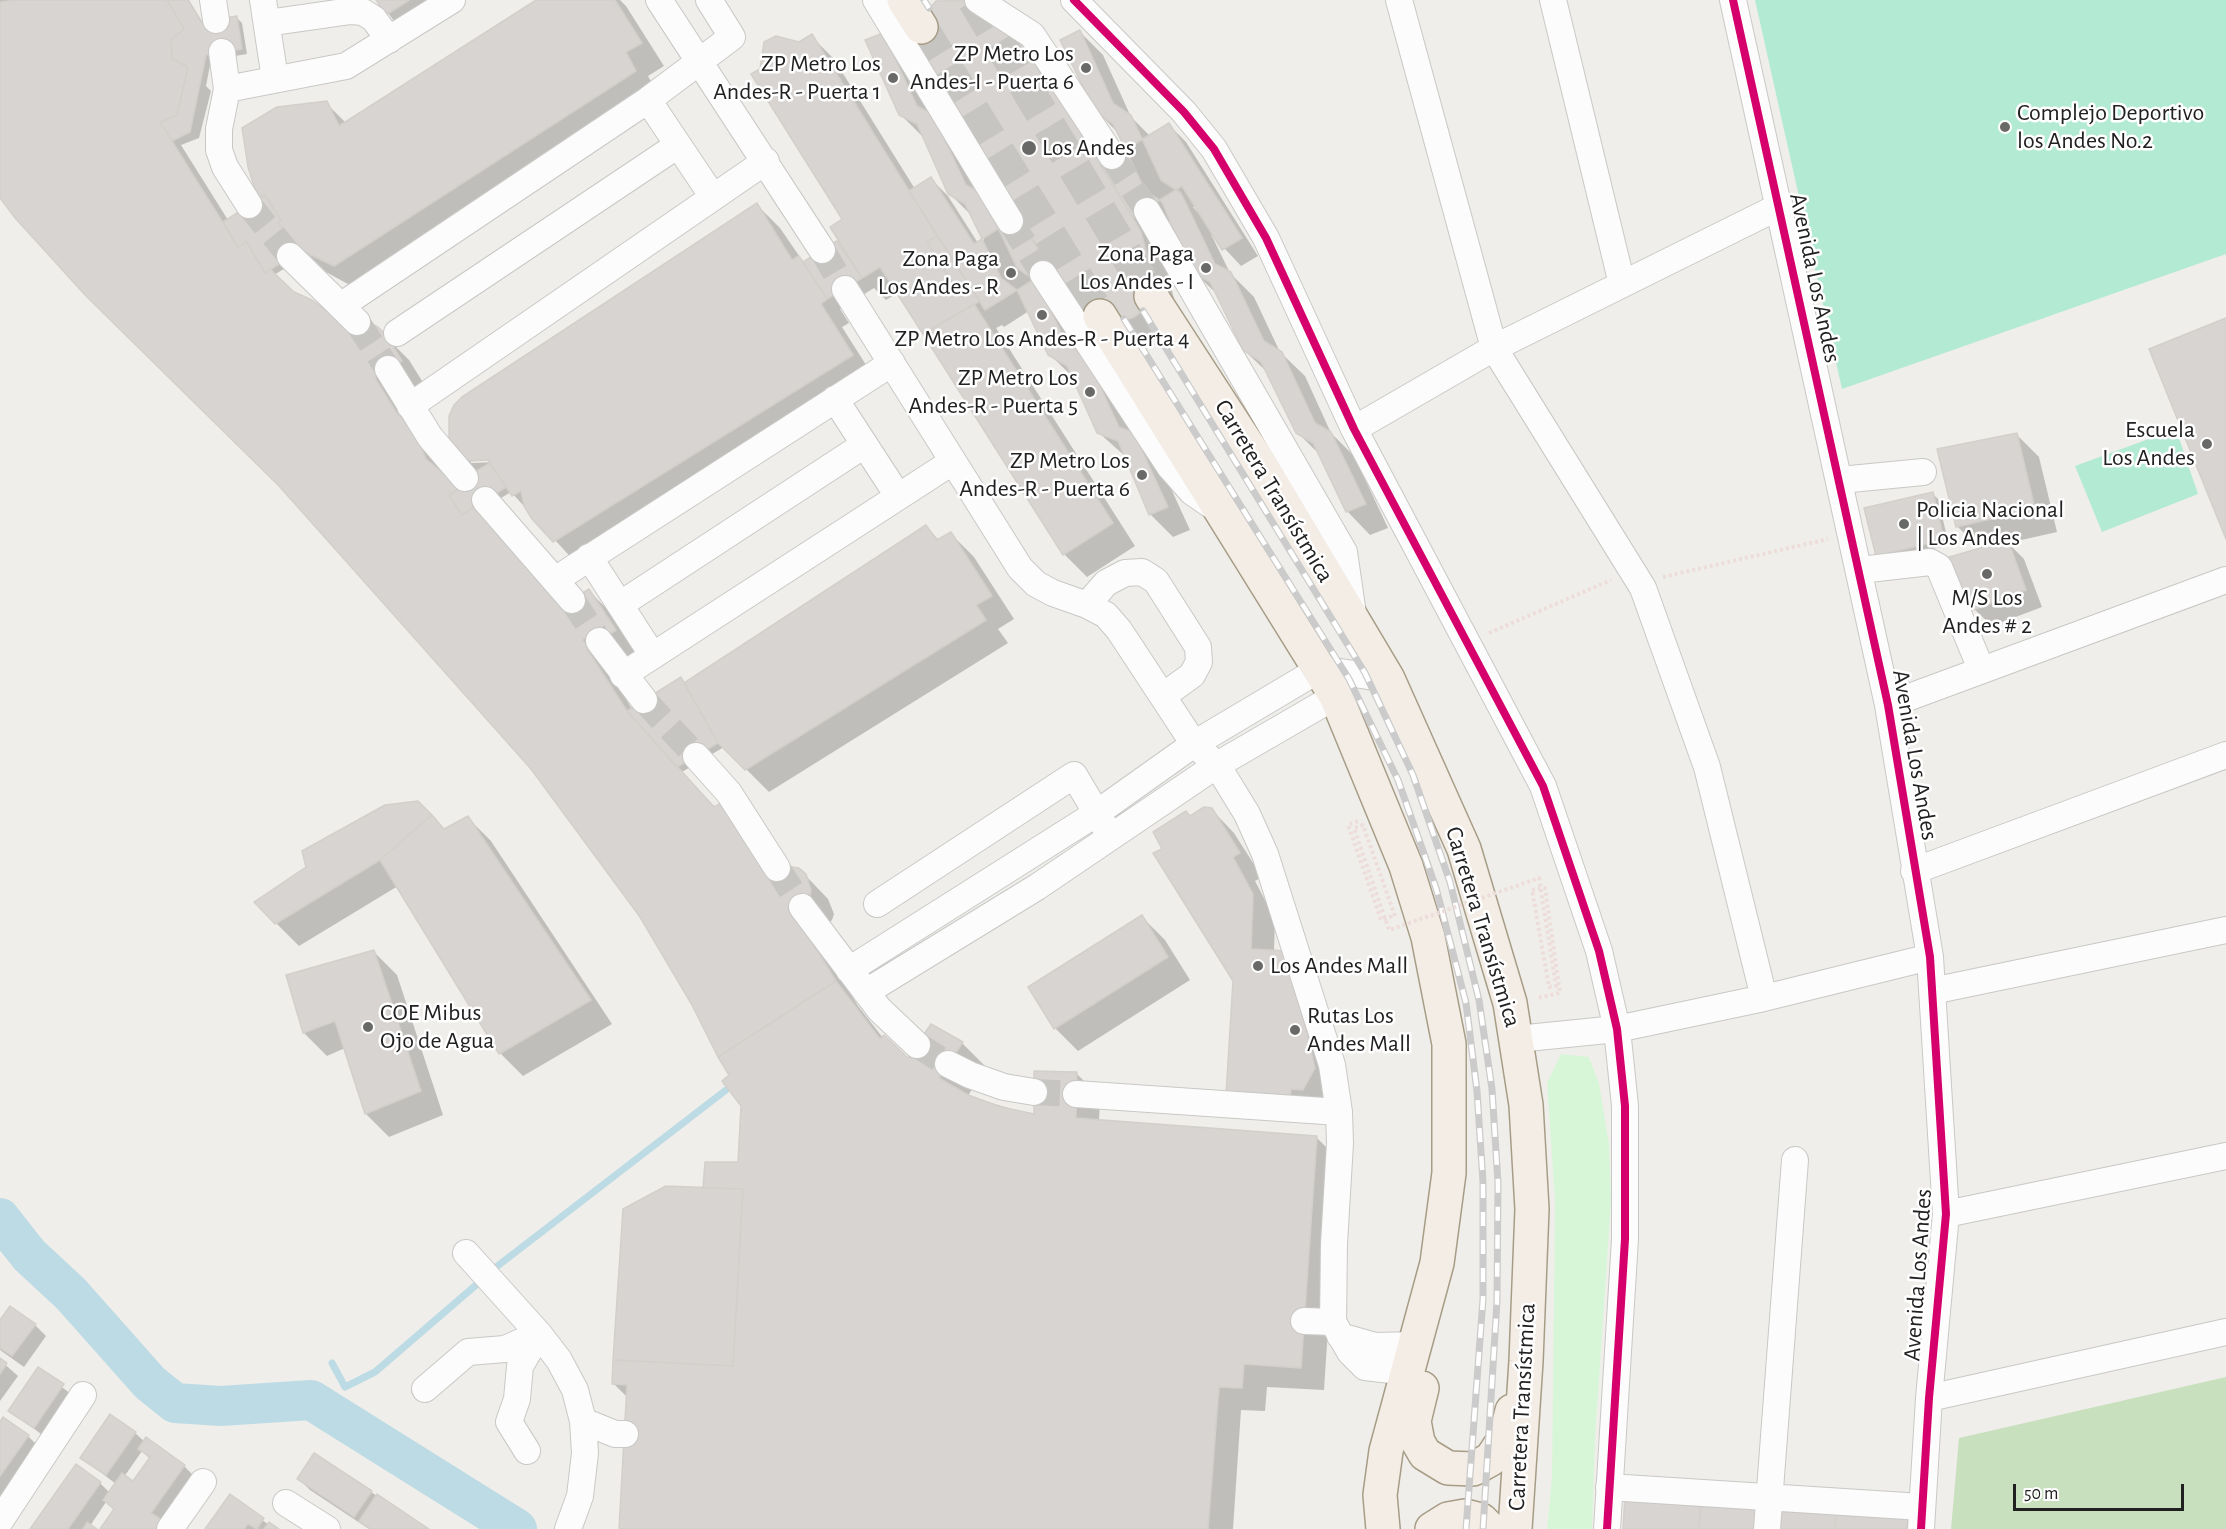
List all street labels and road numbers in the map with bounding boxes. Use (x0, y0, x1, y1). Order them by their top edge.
street label: Avenida Los Andes (1783, 191, 1847, 365)
street label: Carretera Transístmica (1208, 394, 1340, 588)
street label: Avenida Los Andes (1886, 667, 1944, 843)
street label: Carretera Transístmica (1439, 823, 1527, 1031)
street label: Avenida Los Andes (1898, 1188, 1938, 1362)
street label: Carretera Transístmica (1502, 1302, 1542, 1512)

